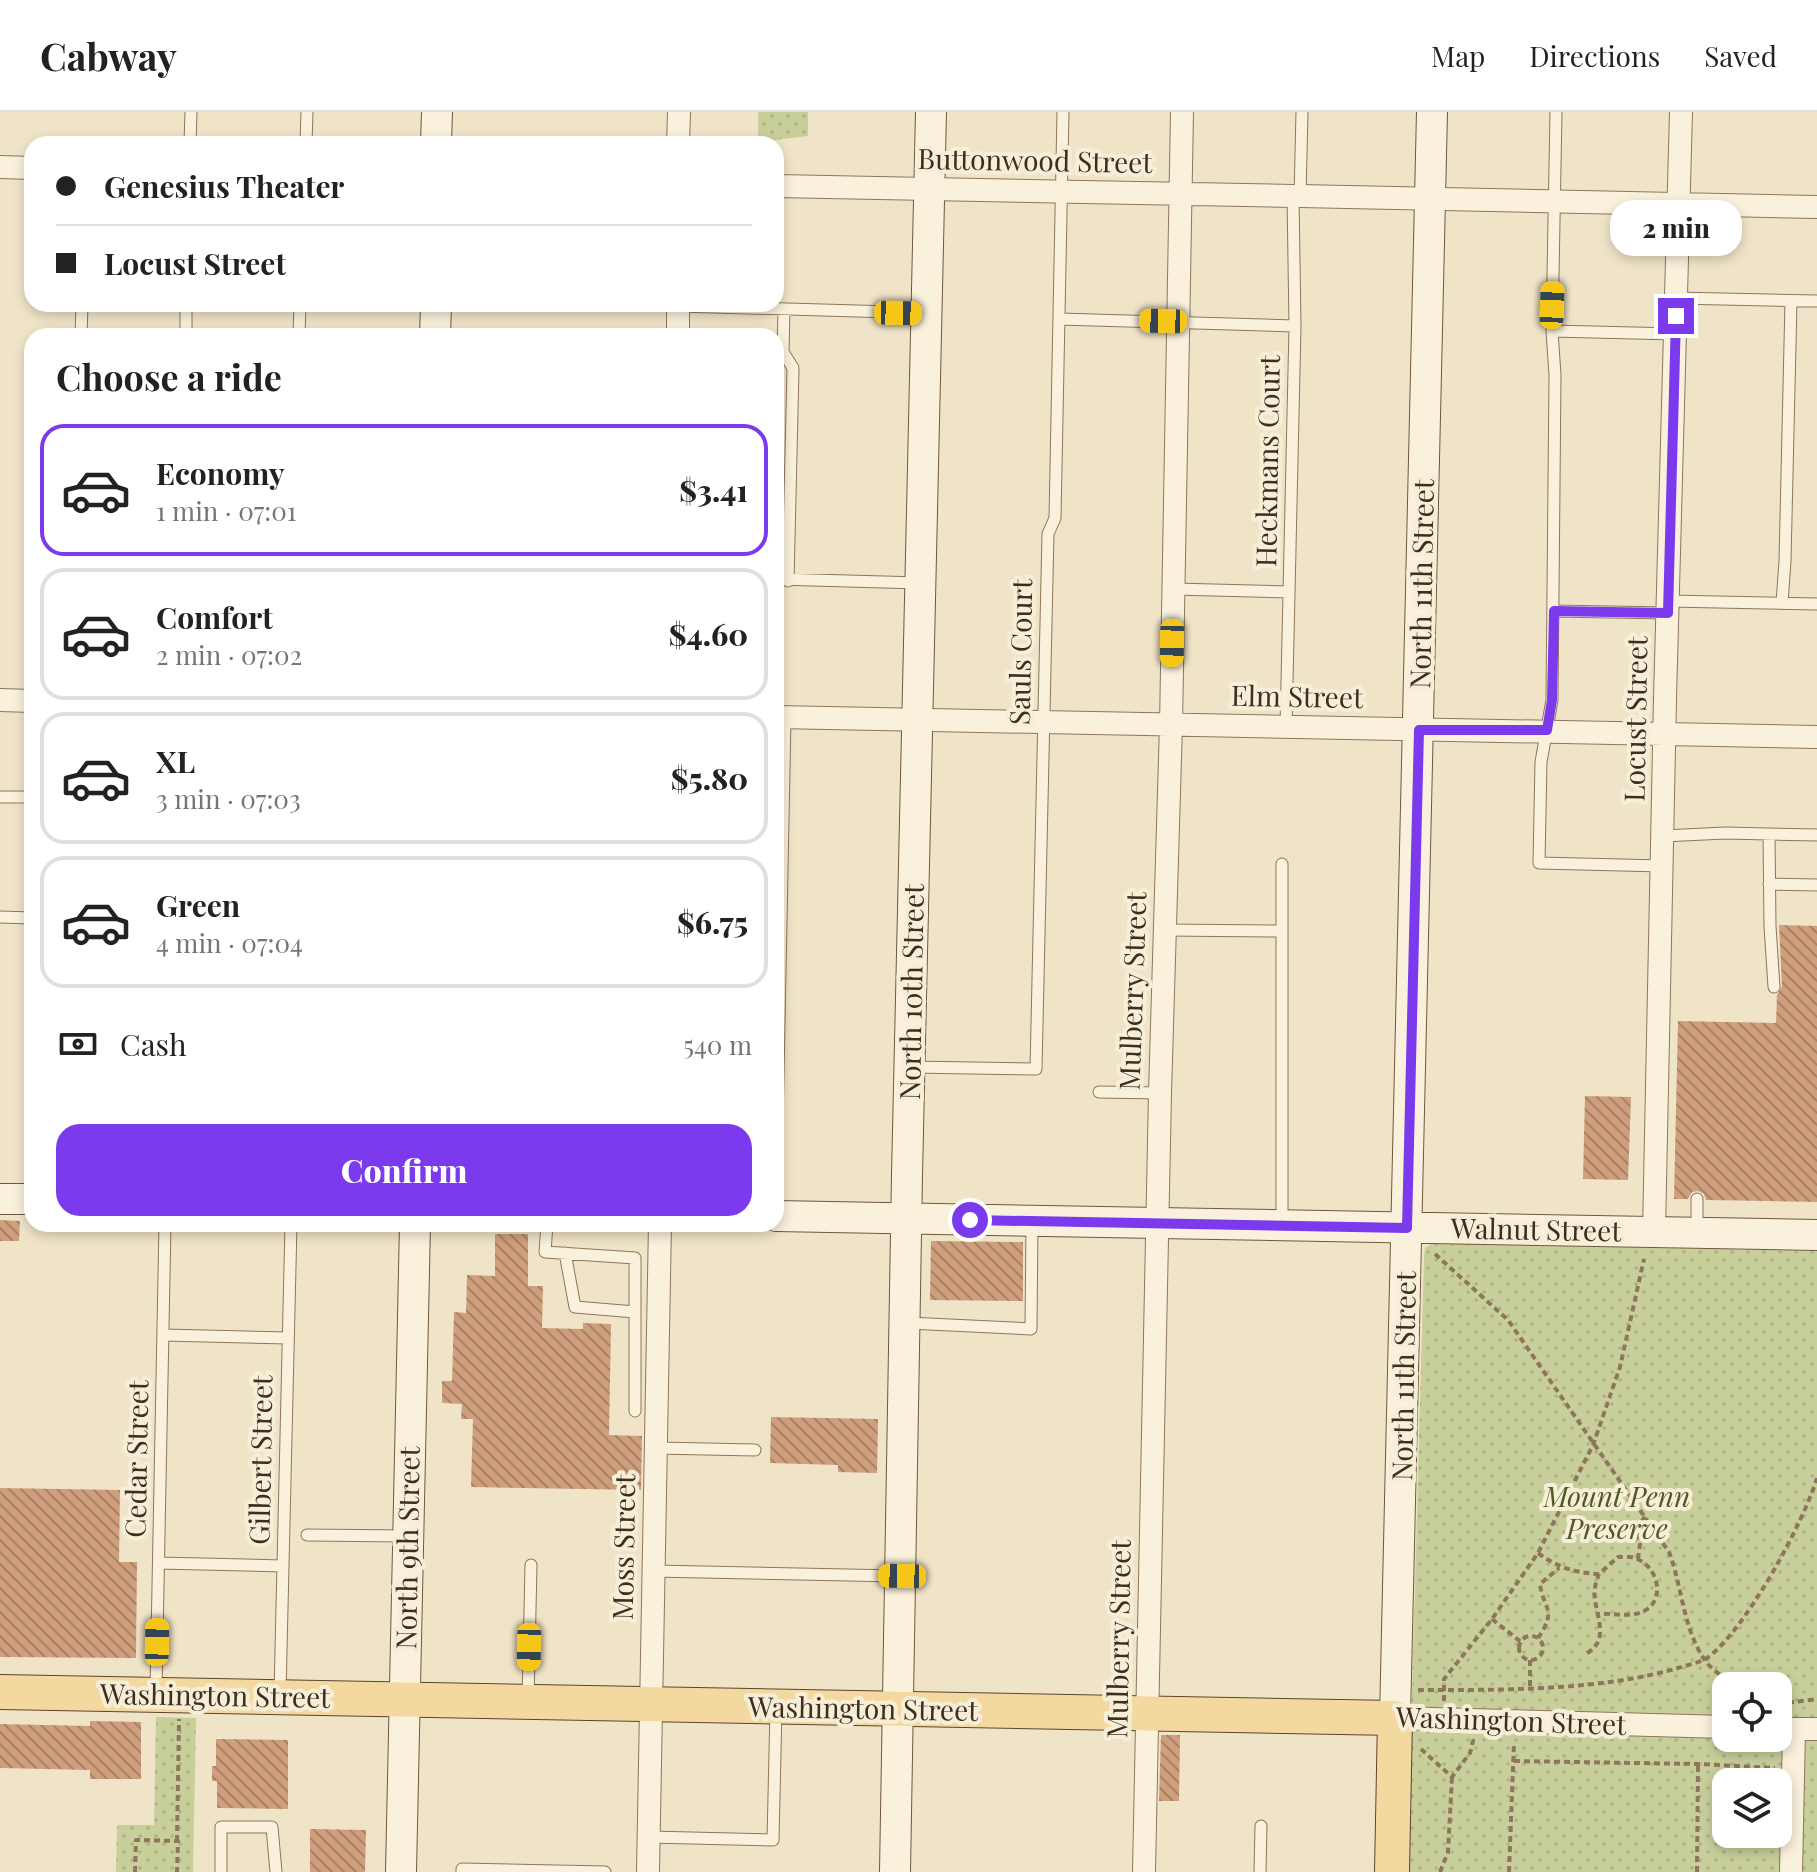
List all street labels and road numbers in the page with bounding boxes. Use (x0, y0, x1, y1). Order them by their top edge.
street label: Buttonwood Street (917, 139, 1154, 180)
street label: Heckmans Court (1246, 354, 1287, 567)
street label: North 11th Street (1400, 478, 1441, 689)
street label: Sauls Court (1000, 578, 1039, 725)
street label: Locust Street (1615, 635, 1654, 802)
street label: Elm Street (1231, 676, 1364, 715)
street label: North 10th Street (890, 883, 931, 1100)
street label: Mulberry Street (1110, 890, 1153, 1091)
street label: Walnut Street (1449, 1208, 1623, 1249)
street label: North 11th Street (1382, 1270, 1423, 1481)
street label: Gilbert Street (240, 1374, 279, 1545)
street label: Cedar Street (116, 1379, 155, 1538)
street label: North 9th Street (386, 1445, 427, 1650)
street label: Moss Street (603, 1472, 642, 1620)
street label: Mulberry Street (1097, 1538, 1138, 1739)
street label: Washington Street (99, 1674, 332, 1715)
street label: Washington Street (747, 1687, 980, 1728)
street label: Washington Street (1394, 1697, 1628, 1742)

